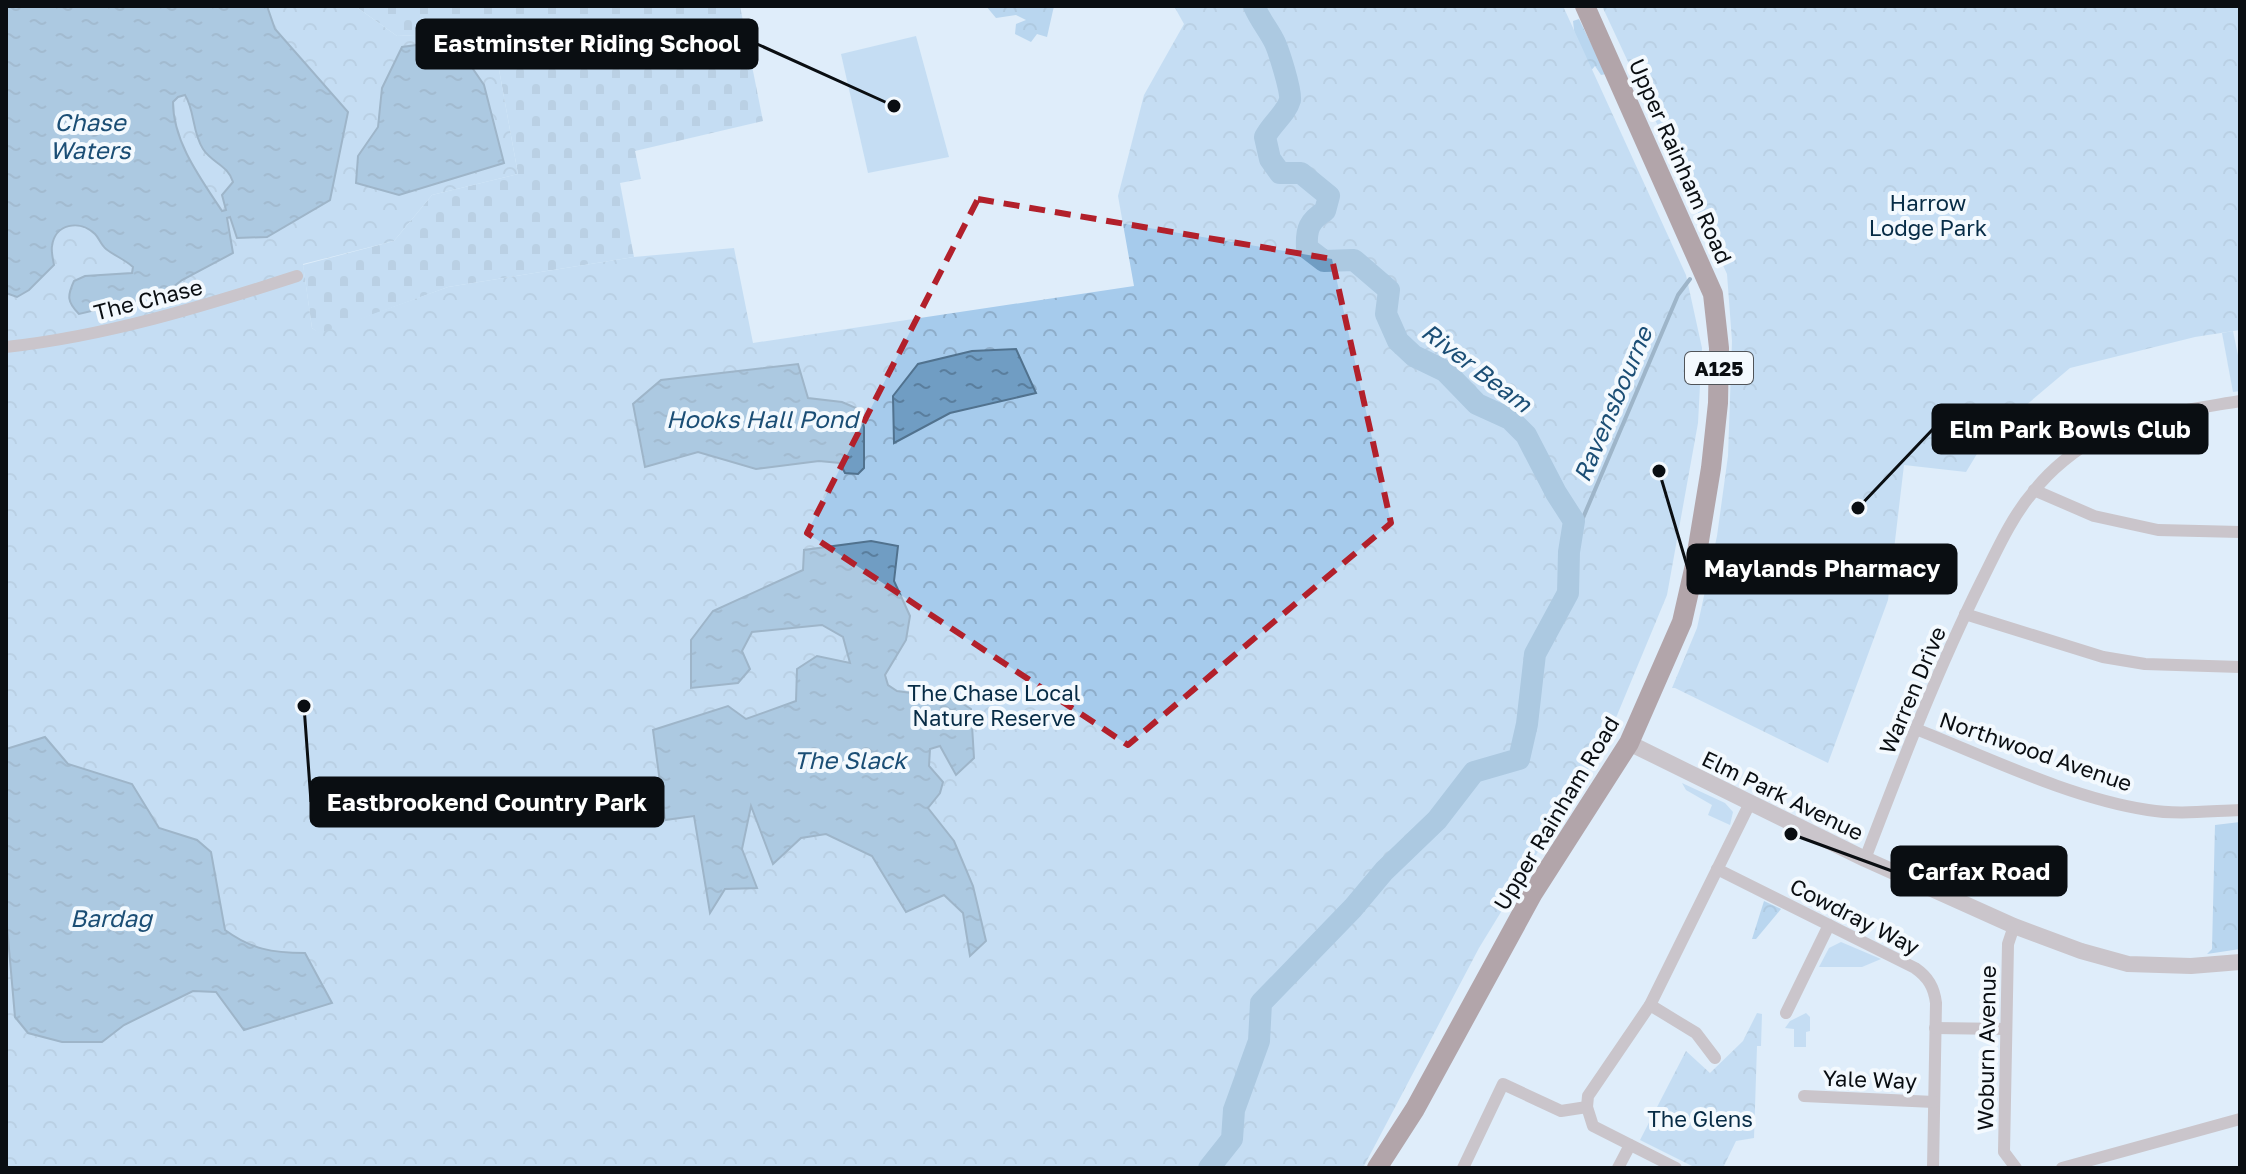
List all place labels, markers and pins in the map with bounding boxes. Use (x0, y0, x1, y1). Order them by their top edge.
callout: Eastminster Riding School (417, 20, 757, 68)
callout: Elm Park Bowls Club (1933, 405, 2207, 453)
callout: Maylands Pharmacy (1688, 545, 1956, 593)
callout: Eastbrookend Country Park (311, 778, 663, 826)
callout: Carfax Road (1892, 847, 2066, 895)

